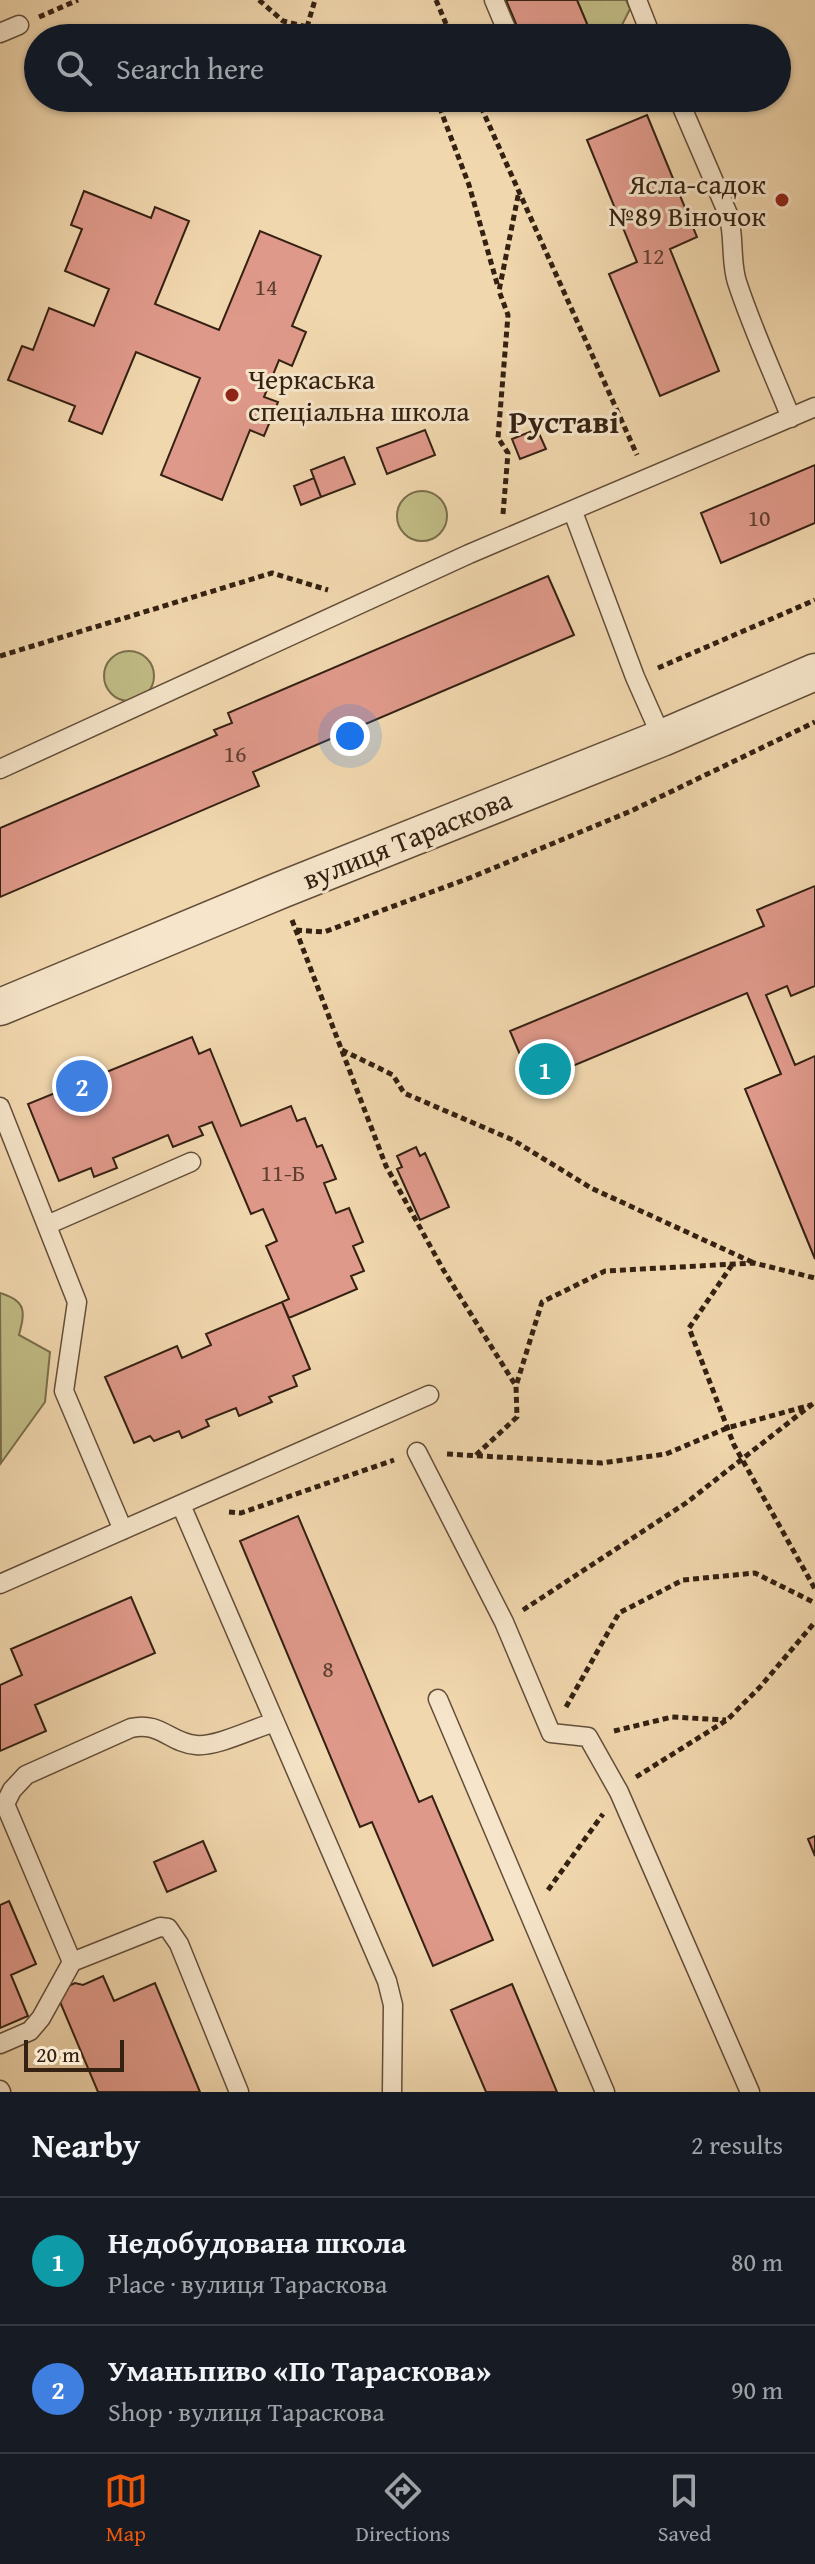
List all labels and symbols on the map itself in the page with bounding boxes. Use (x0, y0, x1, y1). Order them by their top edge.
place label: Ясла-садок №89 Віночок (608, 163, 766, 236)
marker: Ясла-садок №89 Віночок (773, 191, 791, 209)
house number: 12 (641, 238, 665, 273)
house number: 14 (254, 269, 278, 304)
place label: Черкаська спеціальна школа (248, 358, 470, 431)
marker: Черкаська спеціальна школа (223, 386, 241, 404)
district label: Руставі (509, 398, 619, 445)
house number: 10 (747, 500, 771, 535)
your location (330, 716, 370, 756)
house number: 16 (223, 736, 247, 771)
street label: вулиця Тараскова (296, 778, 518, 899)
pin: 1 (519, 1039, 571, 1099)
pin: 2 (56, 1056, 108, 1116)
house number: 11-Б (261, 1155, 305, 1190)
house number: 8 (322, 1651, 334, 1686)
scale bar (24, 2036, 124, 2072)

